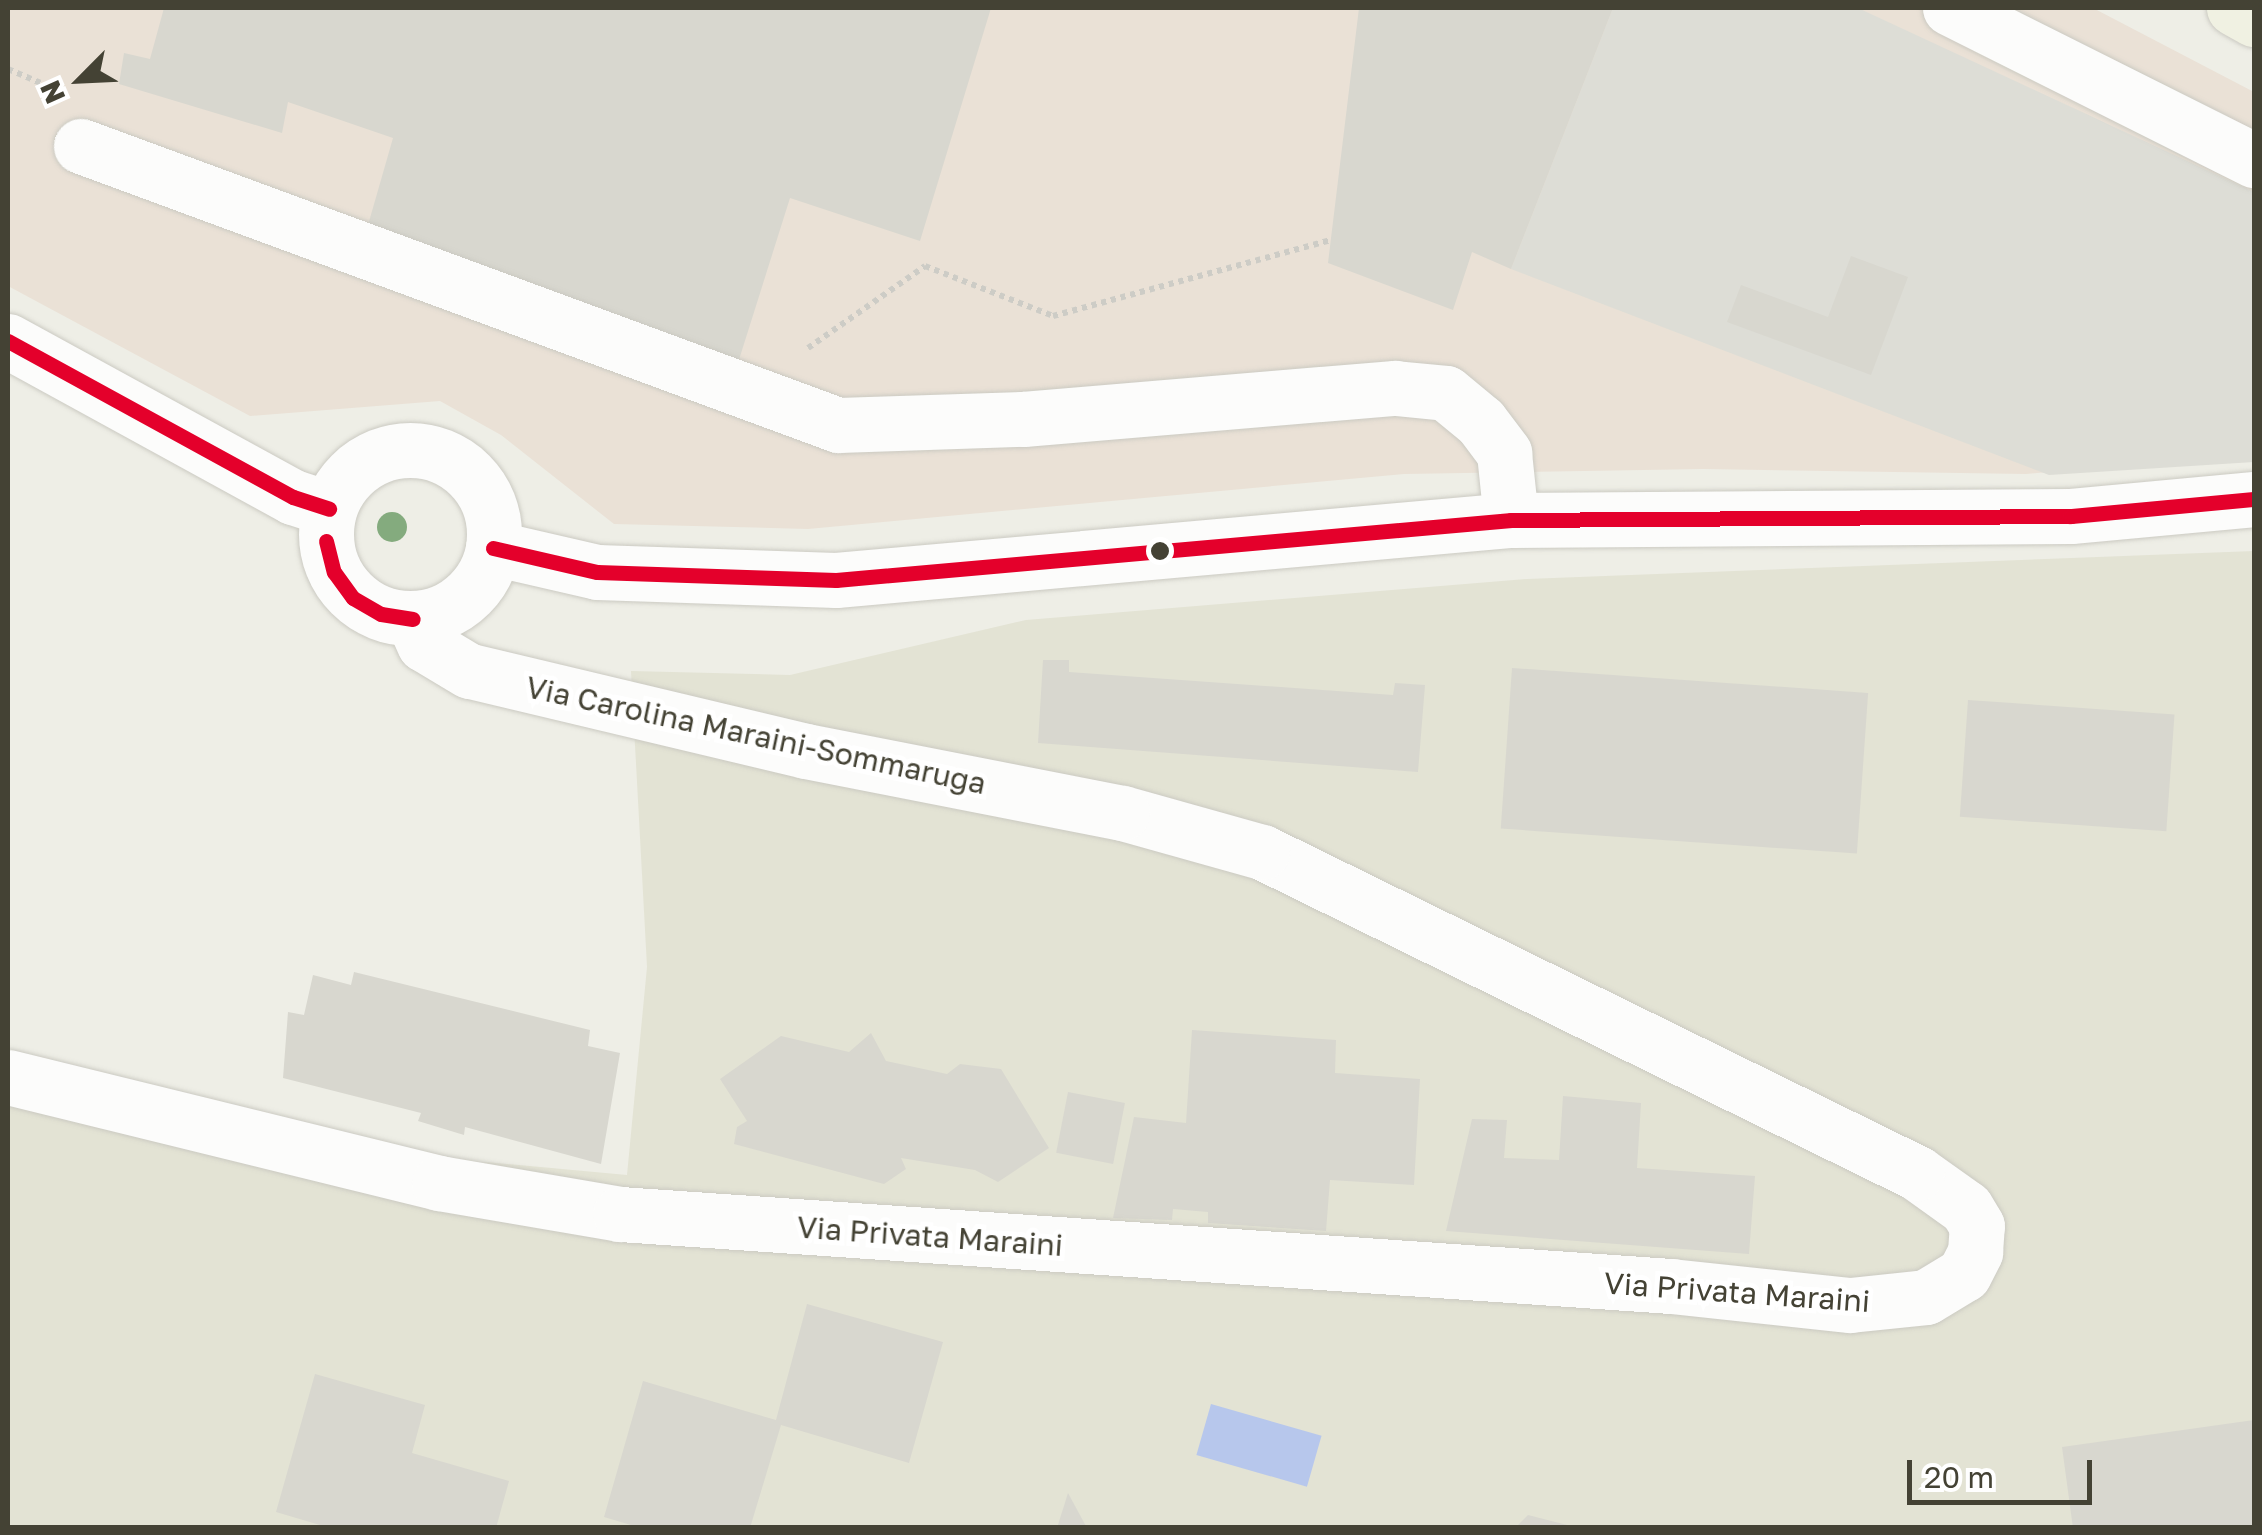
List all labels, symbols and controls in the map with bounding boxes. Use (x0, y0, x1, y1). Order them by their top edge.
north arrow (30, 30, 130, 130)
text: N (33, 76, 72, 109)
unlabelled marker (1150, 541, 1170, 561)
street label: Via Carolina Maraini-Sommaruga (523, 669, 989, 801)
street label: Via Privata Maraini (796, 1209, 1064, 1263)
street label: Via Privata Maraini (1603, 1265, 1871, 1319)
scale bar (1912, 1440, 2097, 1502)
text: 20 m (1924, 1459, 1994, 1495)

